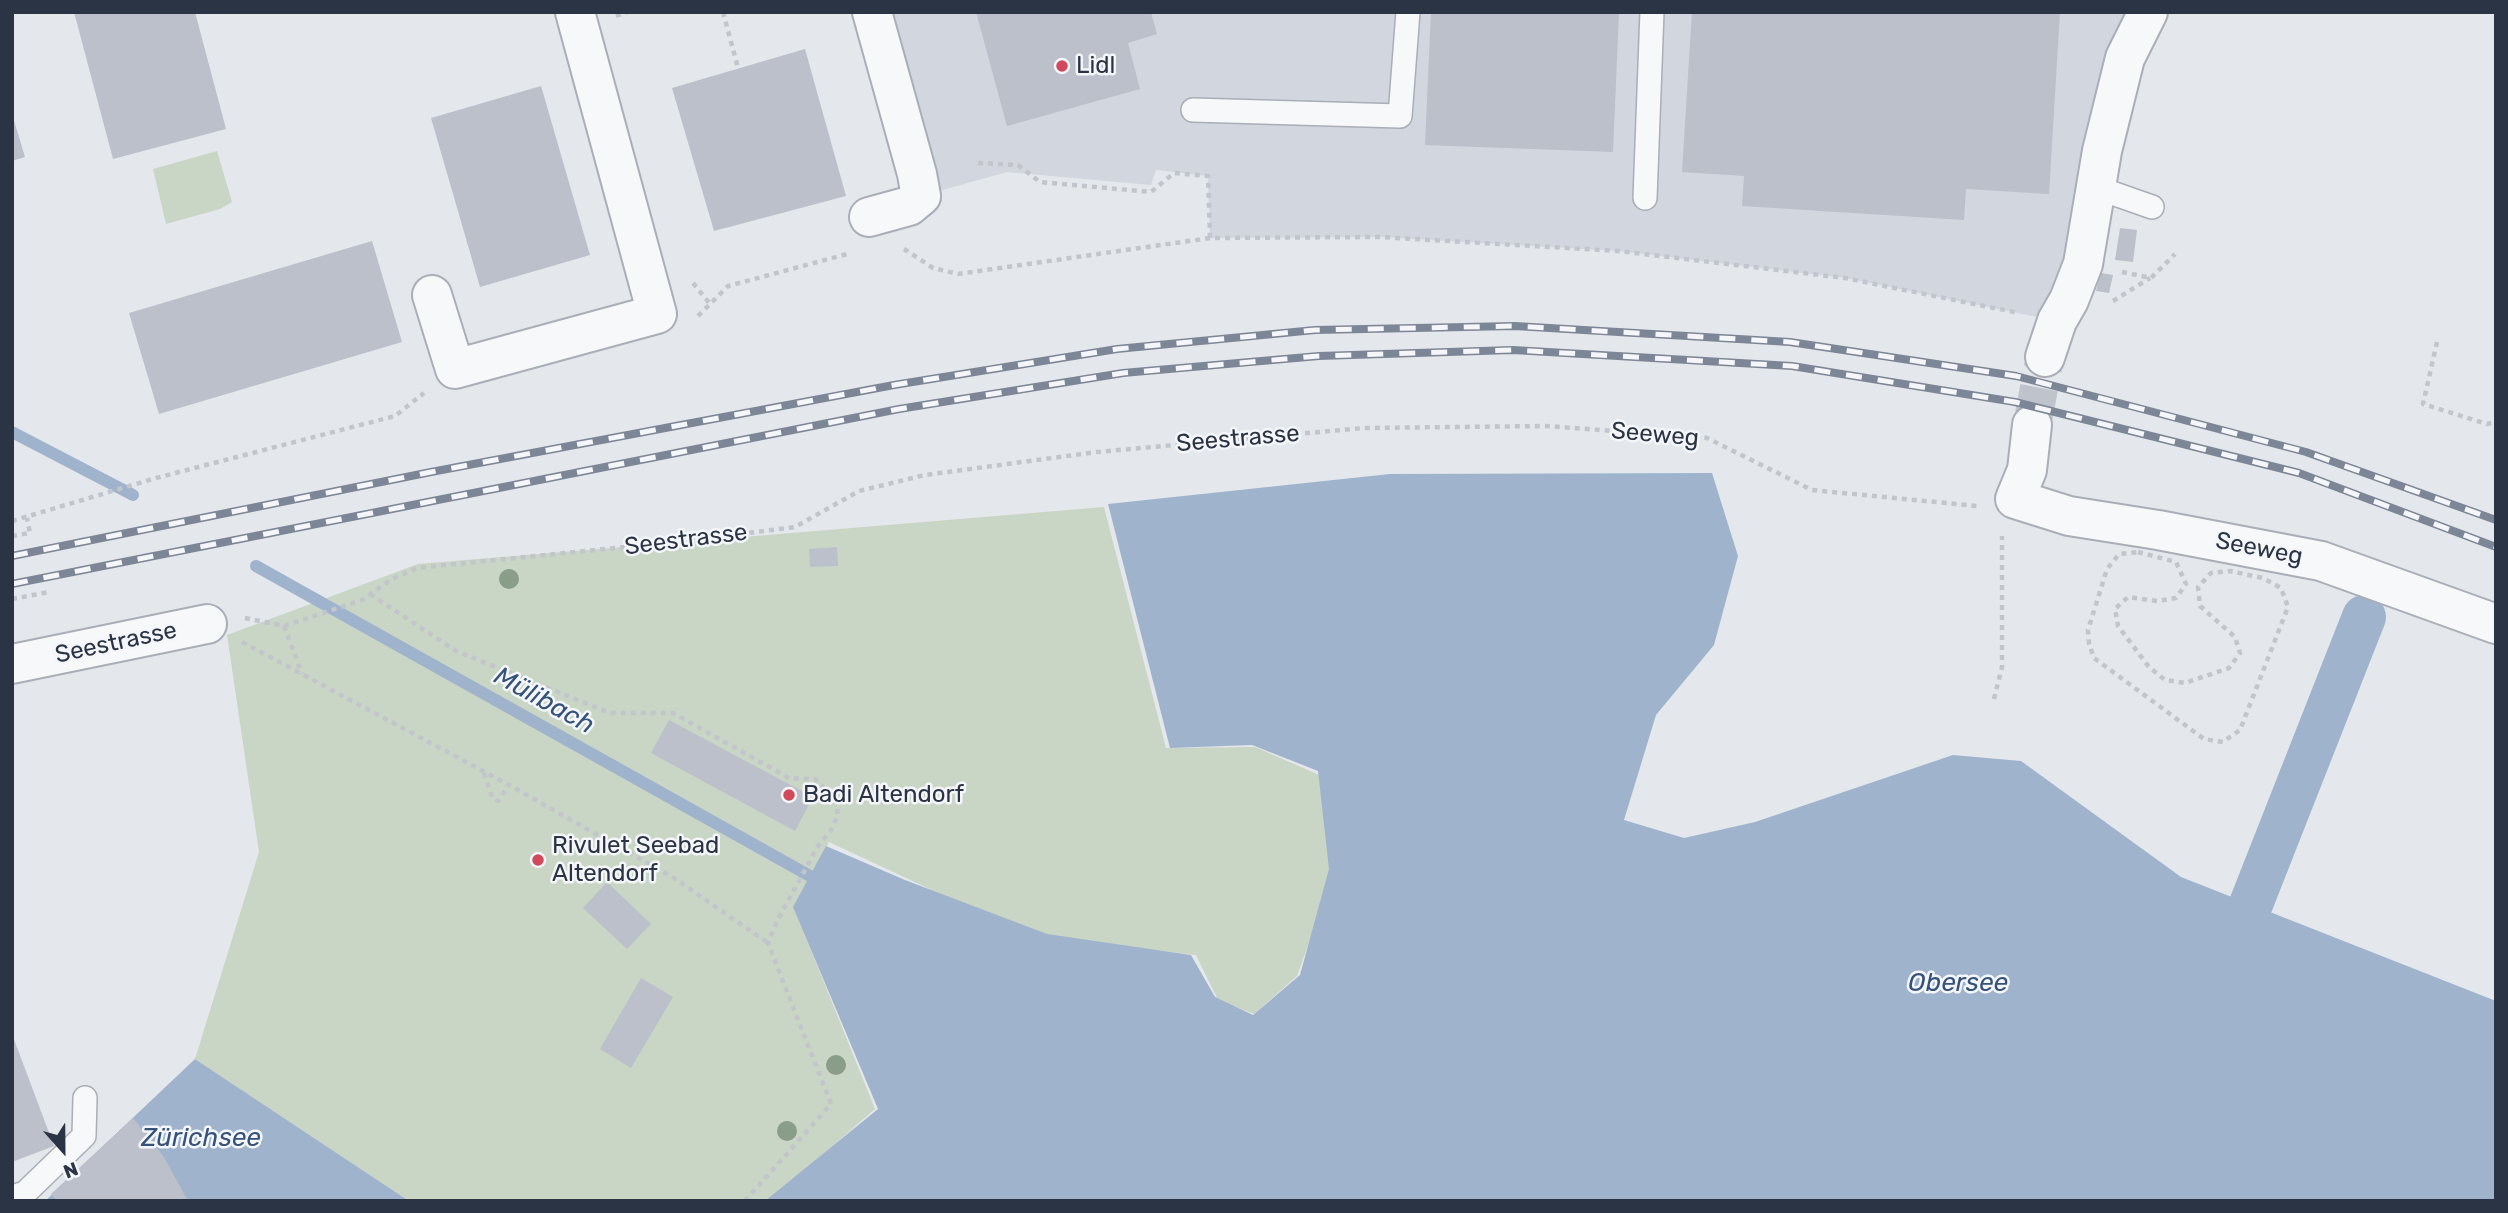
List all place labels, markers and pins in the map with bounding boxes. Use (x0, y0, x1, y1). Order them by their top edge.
place label: Lidl (1076, 52, 1115, 80)
marker: Lidl (1054, 58, 1070, 74)
place label: Badi Altendorf (803, 781, 964, 809)
marker: Badi Altendorf (781, 787, 797, 803)
place label: Rivulet Seebad Altendorf (552, 832, 719, 888)
marker: Rivulet Seebad Altendorf (530, 852, 546, 868)

